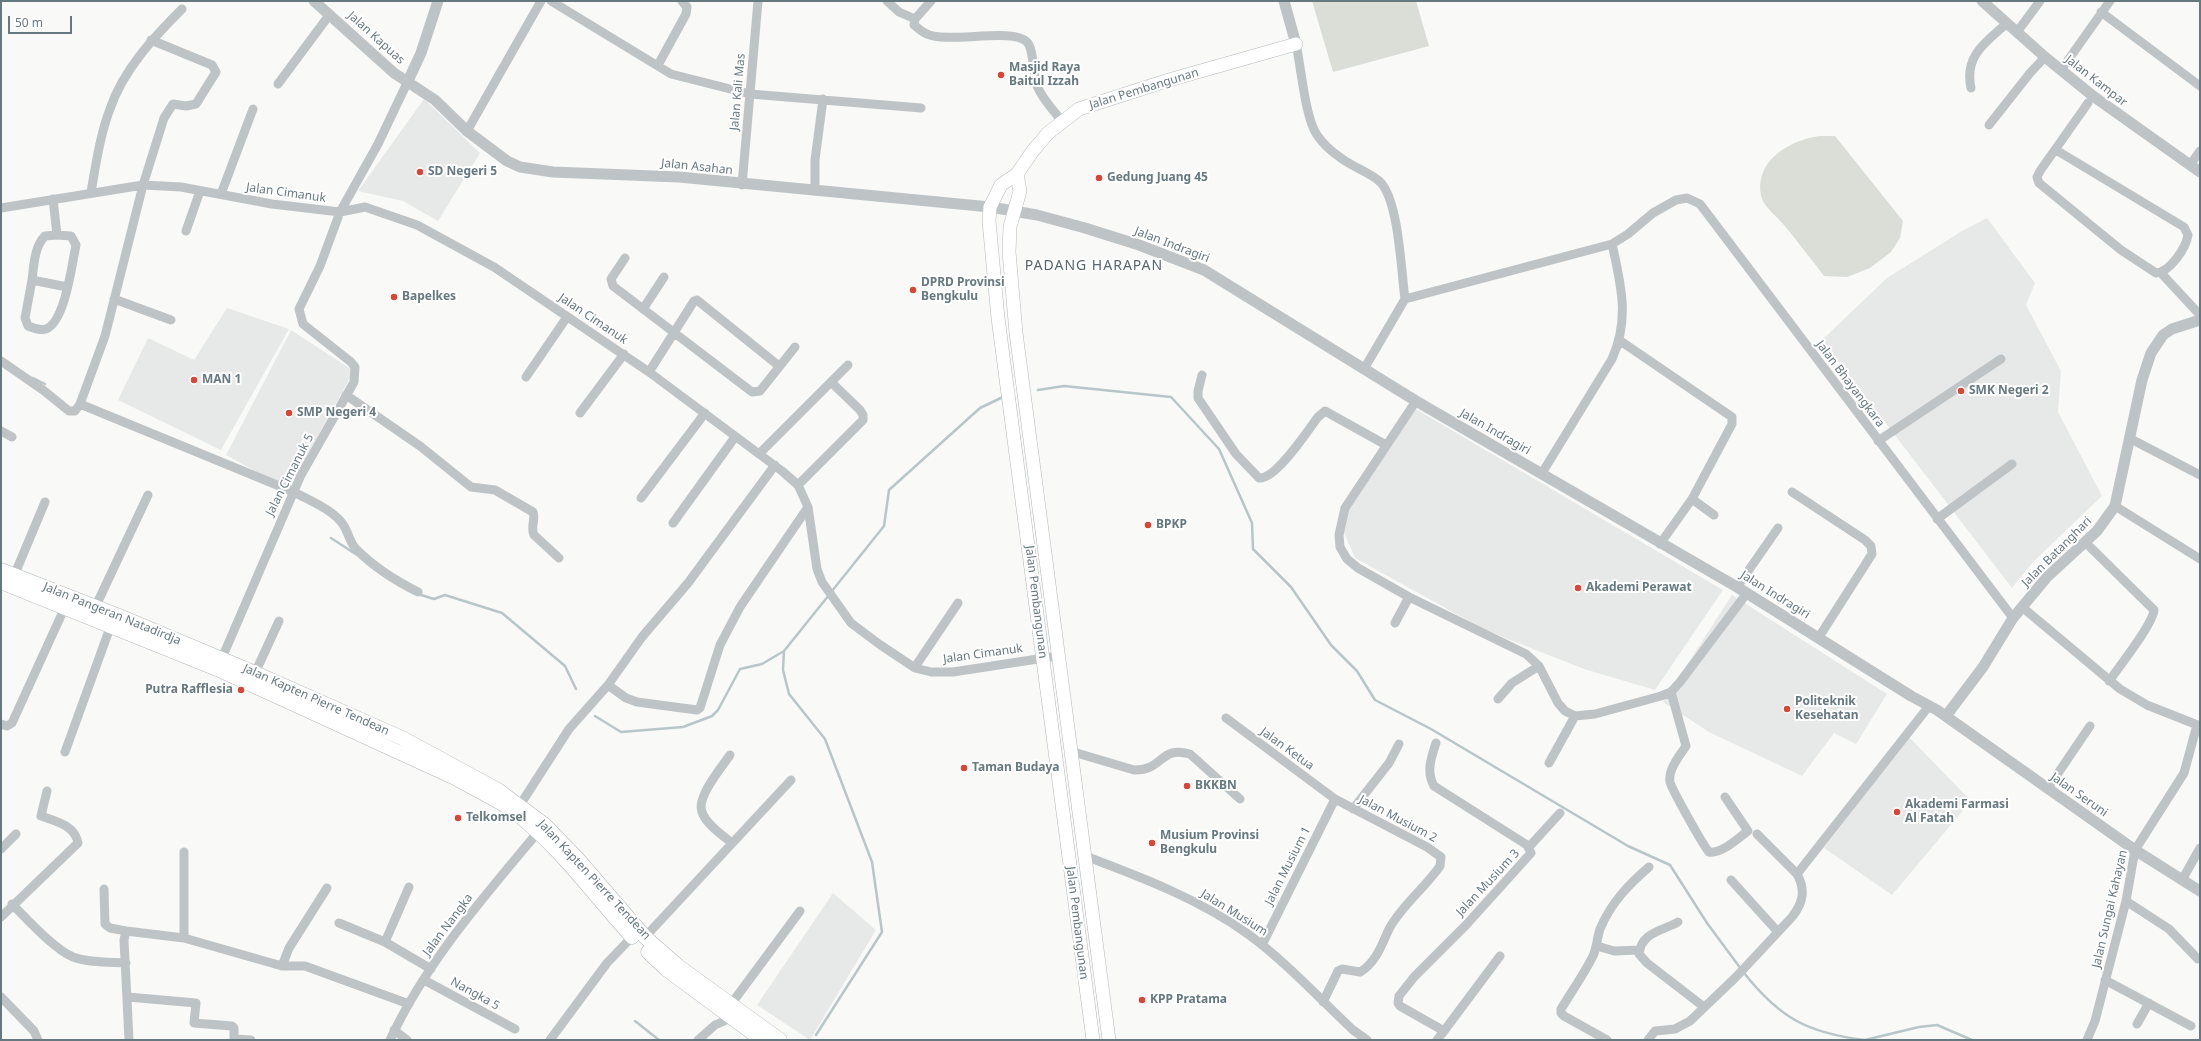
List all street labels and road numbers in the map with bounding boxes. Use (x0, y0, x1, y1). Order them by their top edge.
street label: Jalan Kapuas (345, 9, 407, 67)
street label: Jalan Kampar (2062, 52, 2130, 110)
street label: Jalan Kali Mas (727, 53, 749, 131)
street label: Jalan Pembangunan (1088, 66, 1200, 112)
street label: Jalan Asahan (660, 156, 734, 178)
street label: Jalan Cimanuk (245, 180, 327, 206)
street label: Jalan Indragiri (1132, 224, 1212, 266)
street label: Jalan Cimanuk (556, 291, 630, 347)
street label: Jalan Bhayangkara (1813, 338, 1887, 430)
street label: Jalan Indragiri (1457, 406, 1533, 458)
street label: Jalan Cimanuk 5 (263, 432, 317, 518)
street label: Jalan Batanghari (2019, 514, 2095, 590)
street label: Jalan Pembangunan (1022, 545, 1050, 659)
street label: Jalan Indragiri (1738, 568, 1812, 622)
street label: Jalan Pangeran Natadirdja (41, 580, 183, 648)
street label: Jalan Cimanuk (942, 641, 1024, 667)
street label: Jalan Kapten Pierre Tendean (241, 661, 391, 739)
street label: Jalan Ketua (1257, 725, 1317, 773)
street label: Jalan Seruni (2048, 770, 2110, 820)
street label: Jalan Musium 2 (1357, 792, 1439, 846)
street label: Jalan Kapten Pierre Tendean (535, 817, 653, 943)
street label: Jalan Musium 1 (1262, 824, 1314, 908)
street label: Jalan Musium 3 (1453, 847, 1523, 919)
street label: Jalan Sungai Kahayan (2089, 849, 2131, 969)
street label: Jalan Pembangunan (1063, 866, 1091, 980)
street label: Jalan Musium (1198, 887, 1270, 939)
street label: Jalan Nangka (420, 891, 476, 959)
street label: Nangka 5 (448, 975, 502, 1013)

